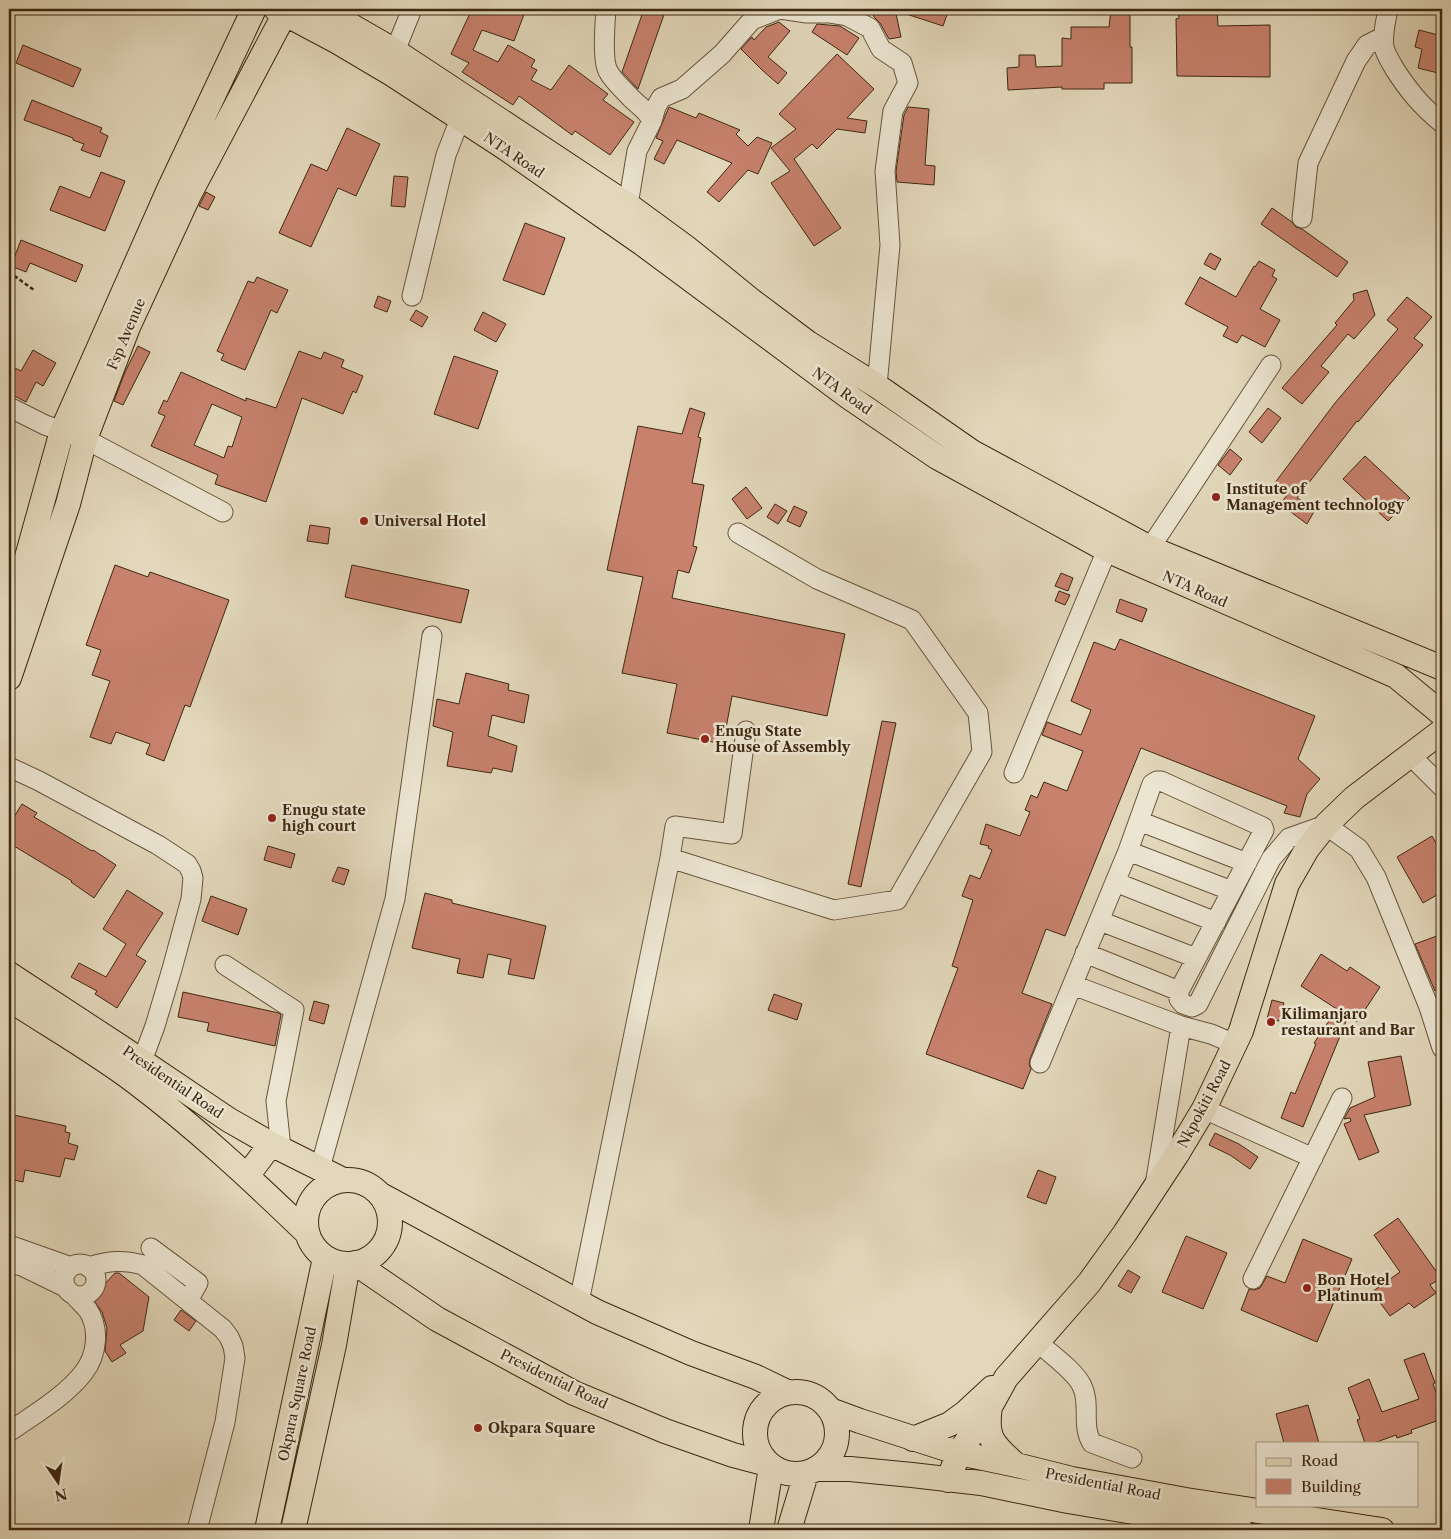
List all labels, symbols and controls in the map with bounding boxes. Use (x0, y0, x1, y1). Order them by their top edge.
street label: NTA Road (480, 128, 548, 182)
street label: Fsp Avenue (103, 295, 149, 373)
street label: NTA Road (809, 363, 876, 419)
place label: Institute of Management technology (1226, 480, 1405, 514)
marker: Institute of Management technology (1210, 491, 1222, 503)
place label: Universal Hotel (374, 512, 486, 530)
marker: Universal Hotel (358, 515, 370, 527)
street label: NTA Road (1160, 567, 1231, 611)
place label: Enugu State House of Assembly (715, 722, 851, 756)
marker: Enugu State House of Assembly (699, 733, 711, 745)
place label: Enugu state high court (282, 801, 366, 835)
marker: Enugu state high court (266, 812, 278, 824)
place label: Kilimanjaro restaurant and Bar (1281, 1005, 1415, 1039)
marker: Kilimanjaro restaurant and Bar (1265, 1016, 1277, 1028)
street label: Presidential Road (119, 1042, 227, 1123)
street label: Nkpokiti Road (1173, 1057, 1235, 1151)
place label: Bon Hotel Platinum (1317, 1271, 1390, 1305)
marker: Bon Hotel Platinum (1301, 1282, 1313, 1294)
street label: Okpara Square Road (274, 1325, 320, 1463)
street label: Presidential Road (497, 1345, 611, 1413)
place label: Okpara Square (488, 1419, 595, 1437)
marker: Okpara Square (472, 1422, 484, 1434)
legend (1256, 1442, 1418, 1506)
text: Road (1301, 1451, 1338, 1470)
north arrow (32, 1456, 82, 1506)
street label: Presidential Road (1044, 1464, 1163, 1504)
text: Building (1301, 1477, 1361, 1496)
text: N (53, 1485, 69, 1505)

